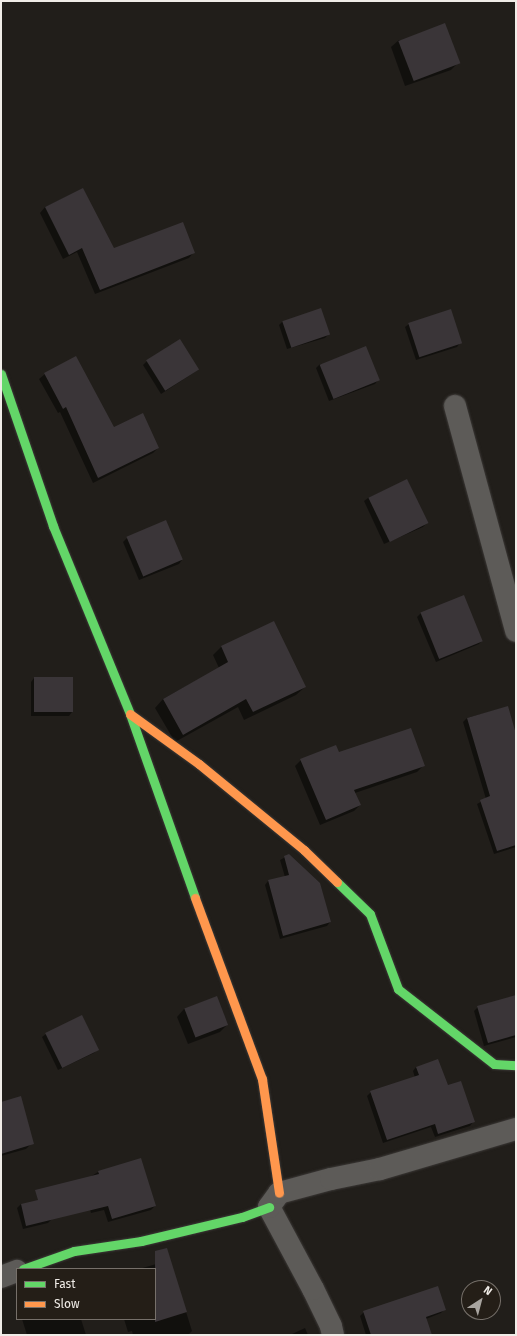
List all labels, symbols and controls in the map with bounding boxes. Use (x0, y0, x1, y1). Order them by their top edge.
legend (16, 1268, 156, 1320)
text: Fast (54, 1277, 76, 1291)
north arrow (461, 1280, 501, 1320)
text: N (481, 1283, 495, 1298)
text: Slow (54, 1297, 80, 1311)

